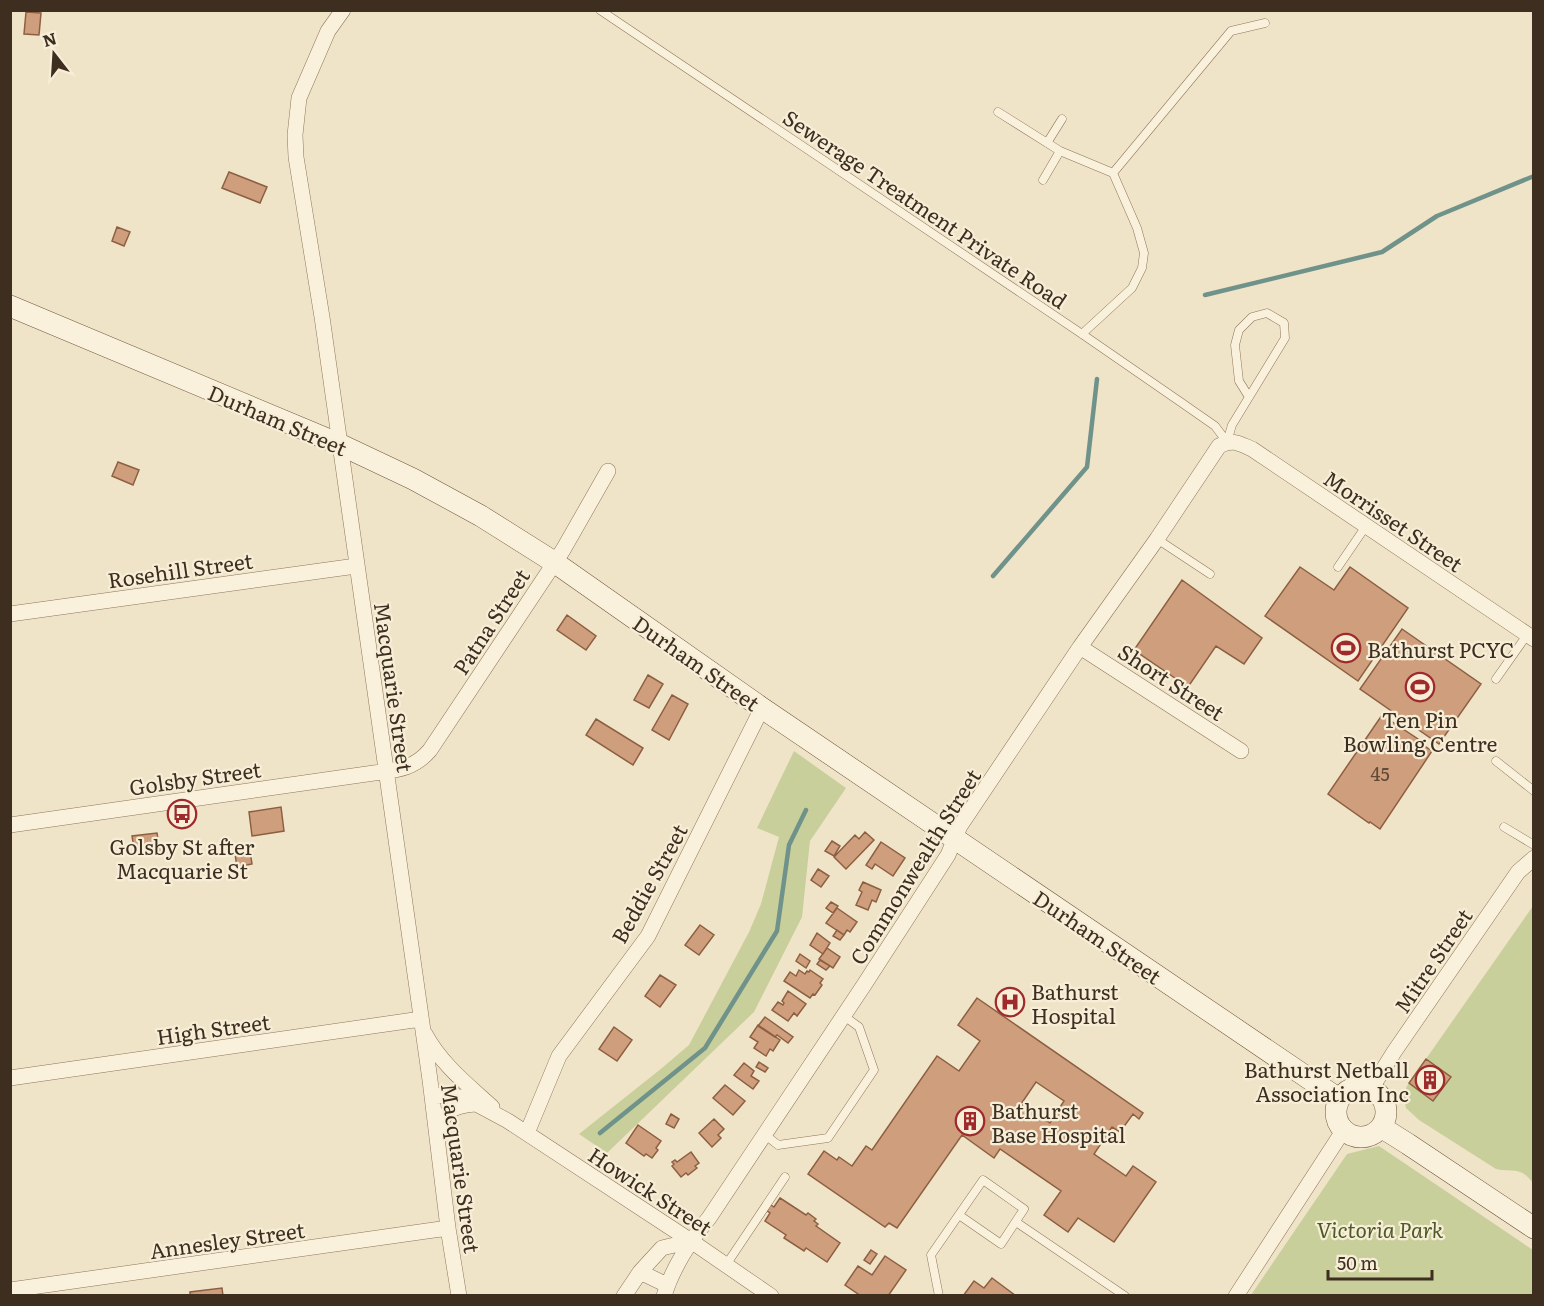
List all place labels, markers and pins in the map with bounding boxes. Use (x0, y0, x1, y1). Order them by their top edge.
sports icon: Bathurst PCYC (1330, 632, 1362, 664)
place label: Bathurst PCYC (1367, 633, 1514, 664)
sports icon: Ten Pin Bowling Centre (1404, 671, 1436, 703)
place label: Ten Pin Bowling Centre (1343, 703, 1497, 758)
bus stop icon: Golsby St after Macquarie St (166, 798, 198, 830)
place label: Golsby St after Macquarie St (109, 830, 255, 885)
place label: Bathurst Hospital (1031, 975, 1119, 1030)
hospital icon: Bathurst Hospital (994, 986, 1026, 1018)
place label: Bathurst Netball Association Inc (1244, 1053, 1409, 1108)
building icon: Bathurst Netball Association Inc (1414, 1064, 1446, 1096)
place label: Bathurst Base Hospital (991, 1094, 1125, 1149)
building icon: Bathurst Base Hospital (954, 1105, 986, 1137)

